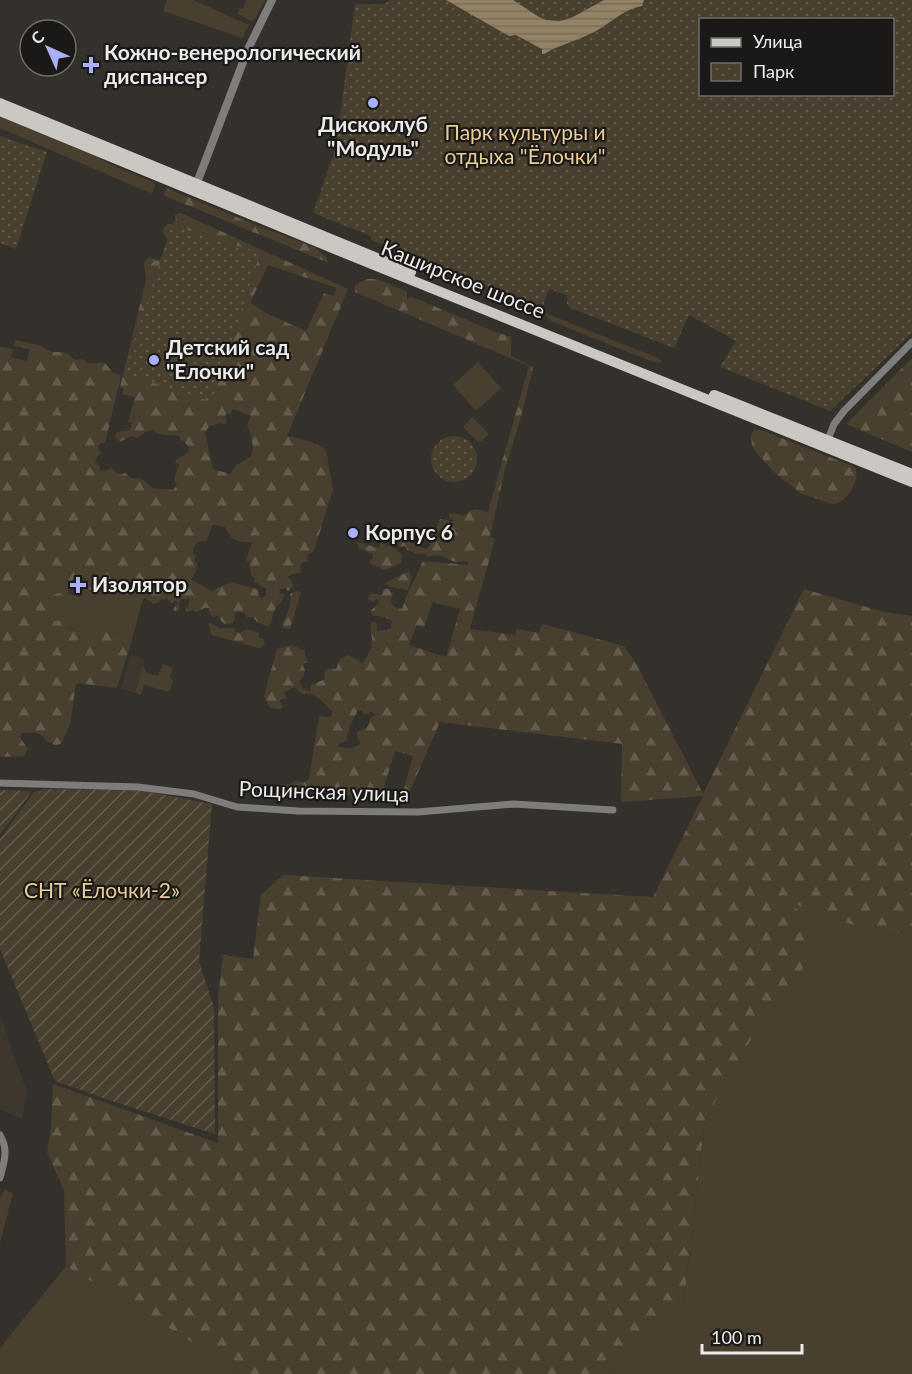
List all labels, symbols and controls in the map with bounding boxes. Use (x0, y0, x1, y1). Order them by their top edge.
north arrow (18, 18, 78, 78)
legend (699, 18, 894, 96)
text: С (27, 26, 48, 48)
text: Улица (753, 30, 803, 52)
place label: Кожно-венерологический диспансер (104, 39, 361, 88)
marker: Кожно-венерологический диспансер (82, 56, 100, 74)
text: Парк (753, 60, 795, 82)
marker: Дискоклуб "Модуль" (366, 96, 380, 110)
place label: Дискоклуб "Модуль" (318, 111, 428, 160)
park label: Парк культуры и отдыха "Ёлочки" (444, 119, 606, 168)
street label: Каширское шоссе (378, 234, 549, 323)
place label: Детский сад "Елочки" (166, 334, 289, 383)
marker: Детский сад "Елочки" (147, 353, 161, 367)
place label: Корпус 6 (365, 519, 453, 544)
marker: Корпус 6 (346, 526, 360, 540)
place label: Изолятор (92, 571, 187, 596)
marker: Изолятор (69, 576, 87, 594)
street label: Рощинская улица (238, 775, 410, 806)
park label: СНТ «Ёлочки-2» (24, 877, 180, 902)
scale bar (702, 1317, 802, 1355)
text: 100 m (711, 1326, 762, 1348)

